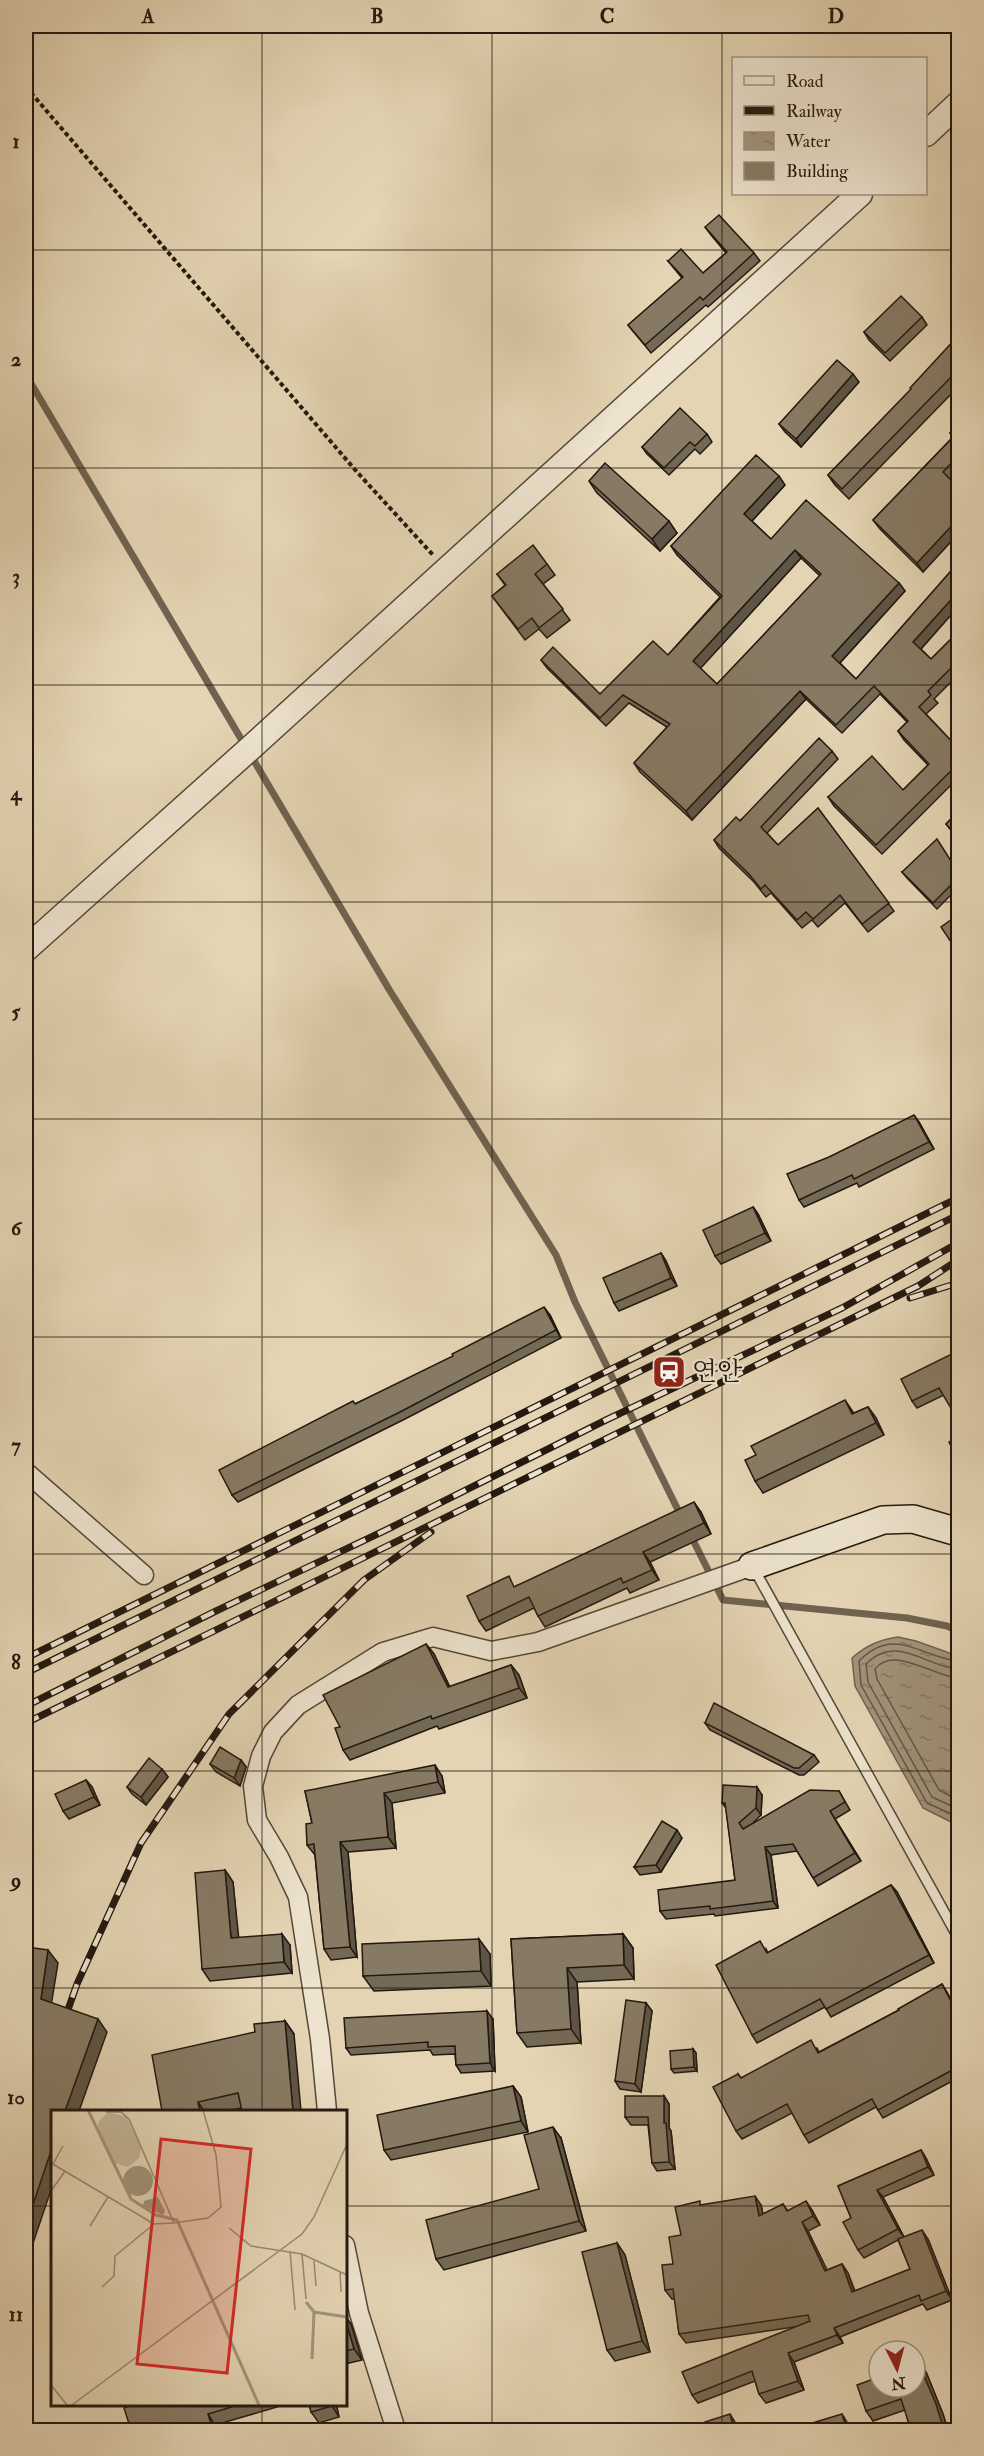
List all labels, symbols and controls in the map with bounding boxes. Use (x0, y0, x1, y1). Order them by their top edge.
text: A (141, 4, 155, 29)
text: B (370, 4, 384, 29)
text: C (600, 4, 614, 29)
text: D (828, 4, 844, 29)
legend (732, 57, 927, 195)
text: Road (786, 70, 824, 93)
text: Railway (786, 100, 843, 123)
text: 1 (12, 129, 20, 154)
text: Water (785, 130, 830, 153)
text: Building (786, 160, 849, 183)
text: 2 (11, 347, 21, 372)
text: 3 (12, 564, 20, 589)
text: 4 (10, 781, 23, 806)
text: 5 (12, 999, 22, 1024)
text: 6 (11, 1216, 23, 1241)
station icon: 연안 (651, 1354, 687, 1390)
place label: 연안 (692, 1356, 743, 1388)
text: 7 (11, 1433, 21, 1458)
text: 8 (11, 1650, 21, 1675)
text: 9 (9, 1868, 21, 1893)
text: 10 (7, 2085, 25, 2110)
inset map (51, 2110, 346, 2405)
text: 11 (9, 2302, 23, 2327)
north arrow (867, 2339, 927, 2399)
text: N (890, 2372, 908, 2394)

